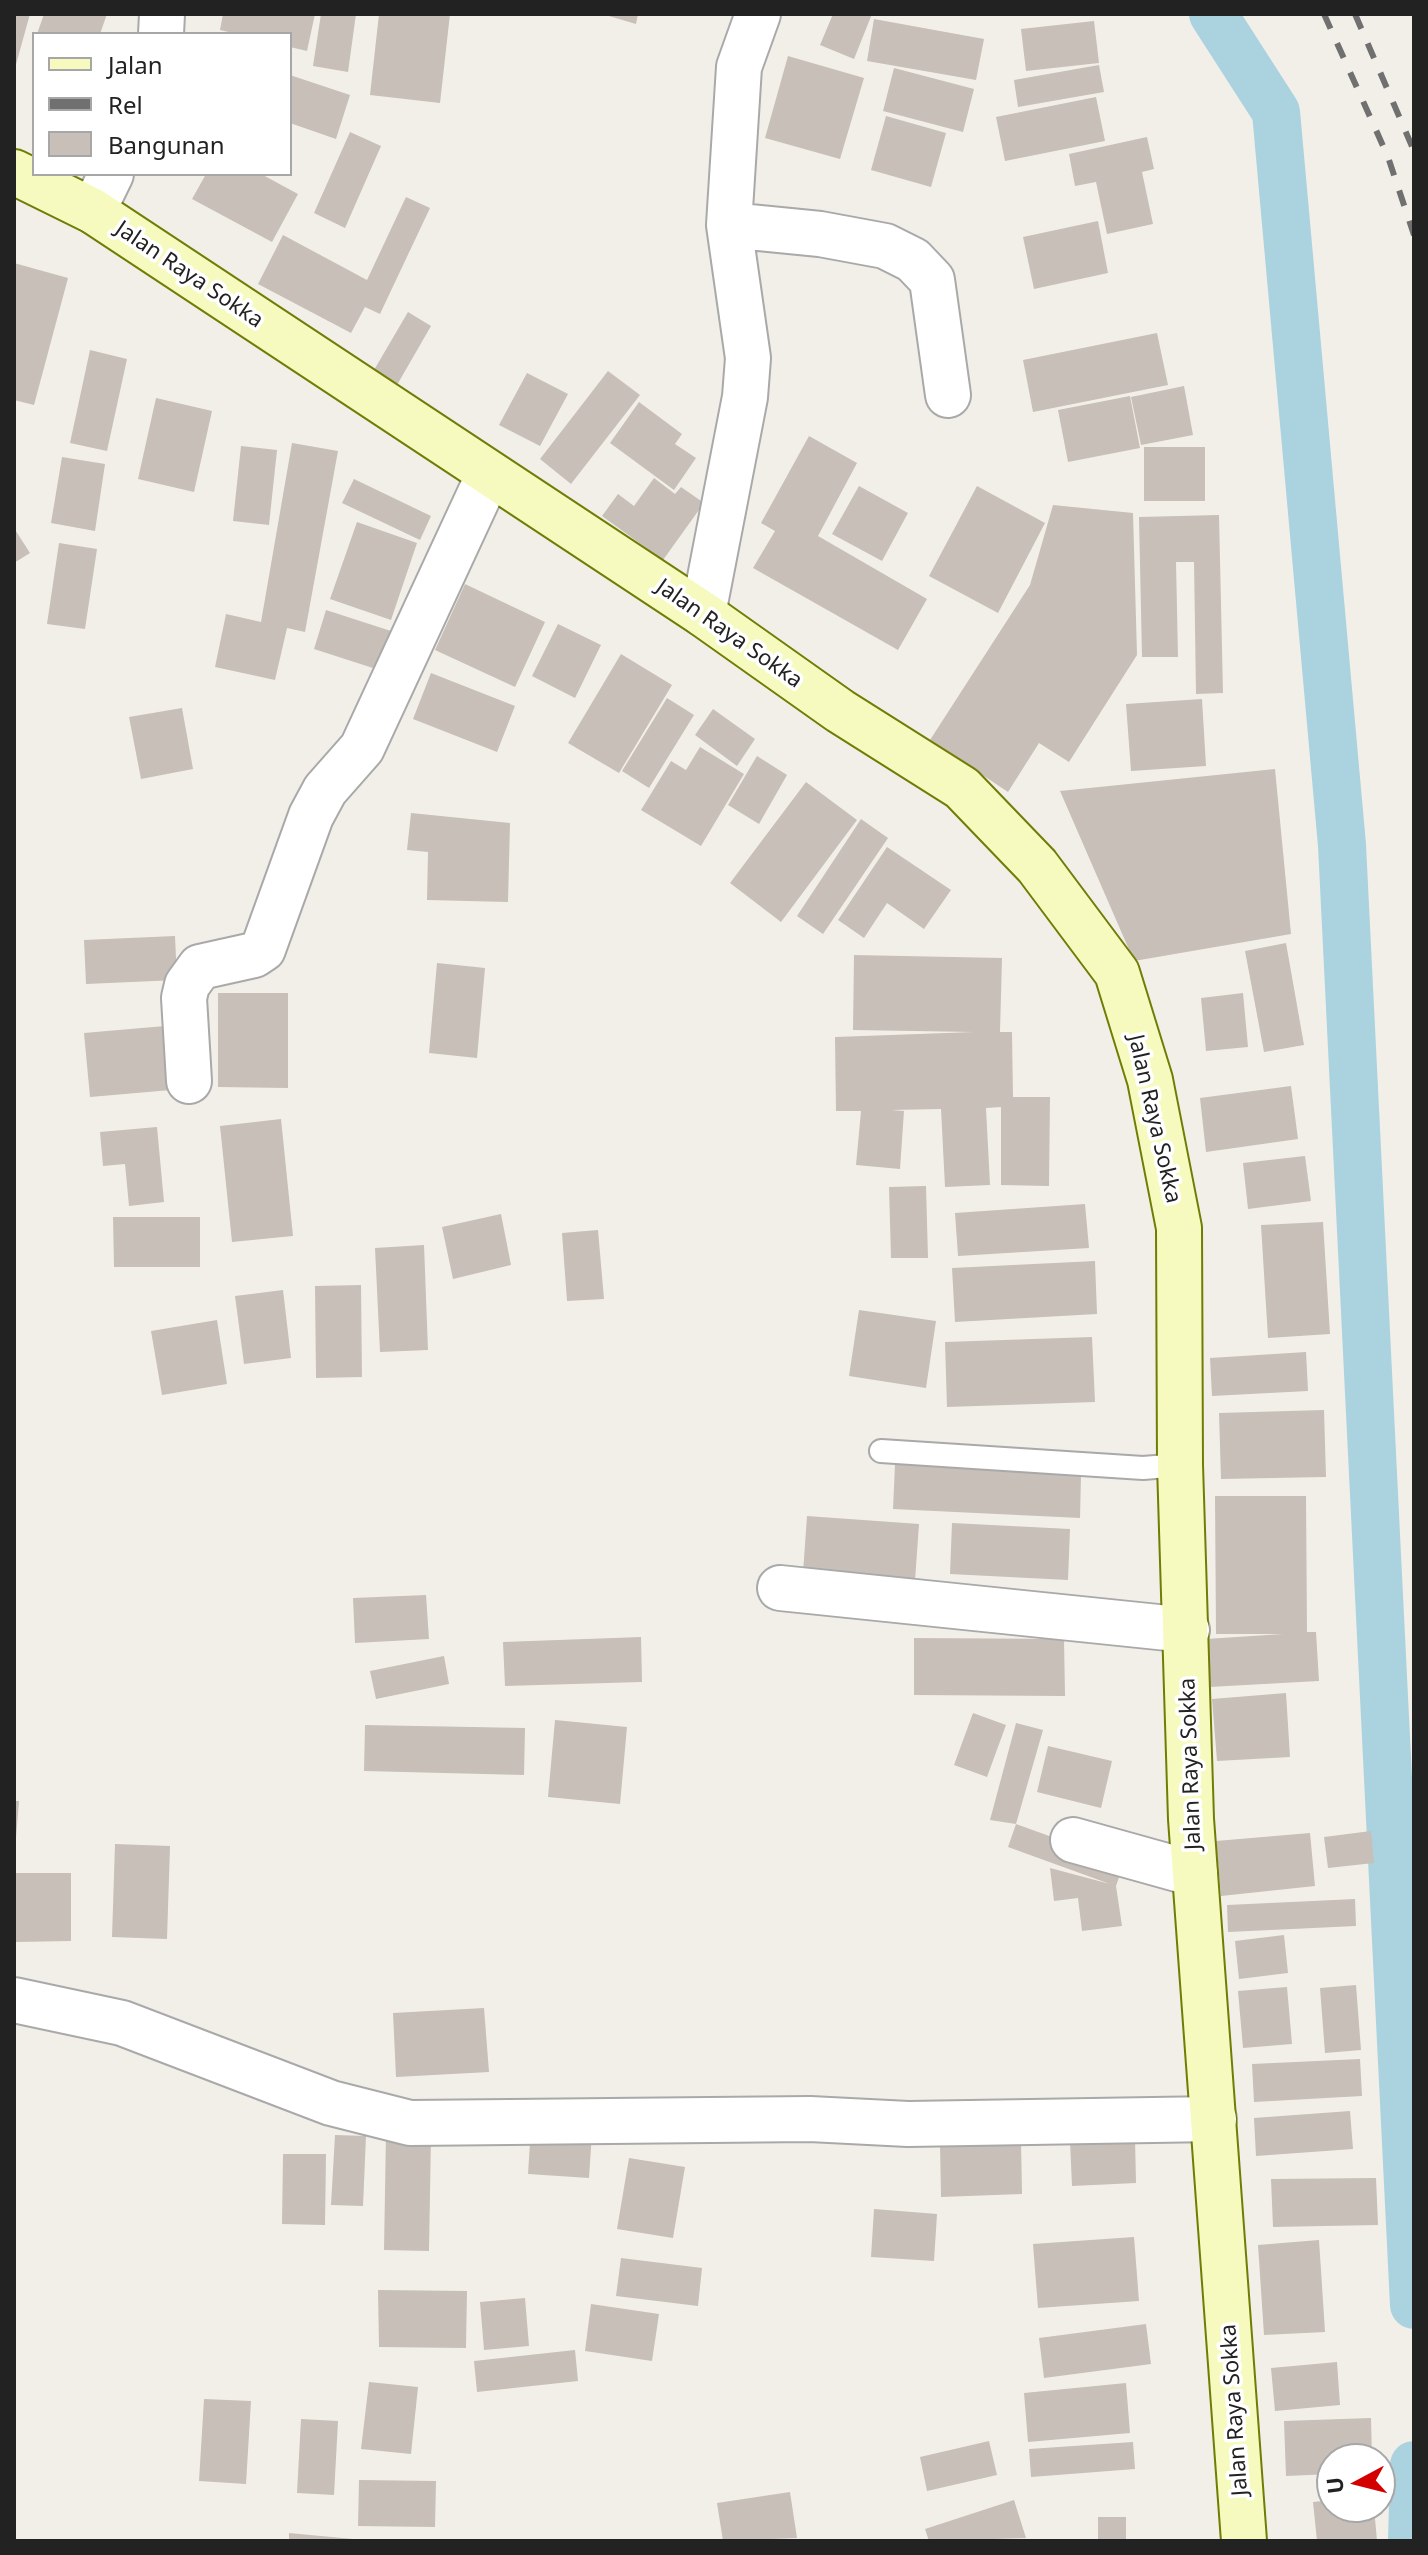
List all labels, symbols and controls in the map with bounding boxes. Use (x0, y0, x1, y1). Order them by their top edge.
legend (32, 32, 292, 176)
text: Jalan (108, 48, 163, 81)
text: Rel (108, 88, 143, 121)
text: Bangunan (108, 128, 225, 161)
street label: Jalan Raya Sokka (110, 216, 268, 334)
street label: Jalan Raya Sokka (651, 574, 807, 694)
street label: Jalan Raya Sokka (1122, 1032, 1186, 1206)
street label: Jalan Raya Sokka (1175, 1677, 1207, 1851)
street label: Jalan Raya Sokka (1216, 2323, 1254, 2497)
north arrow (1316, 2443, 1396, 2523)
text: U (1318, 2476, 1350, 2496)

